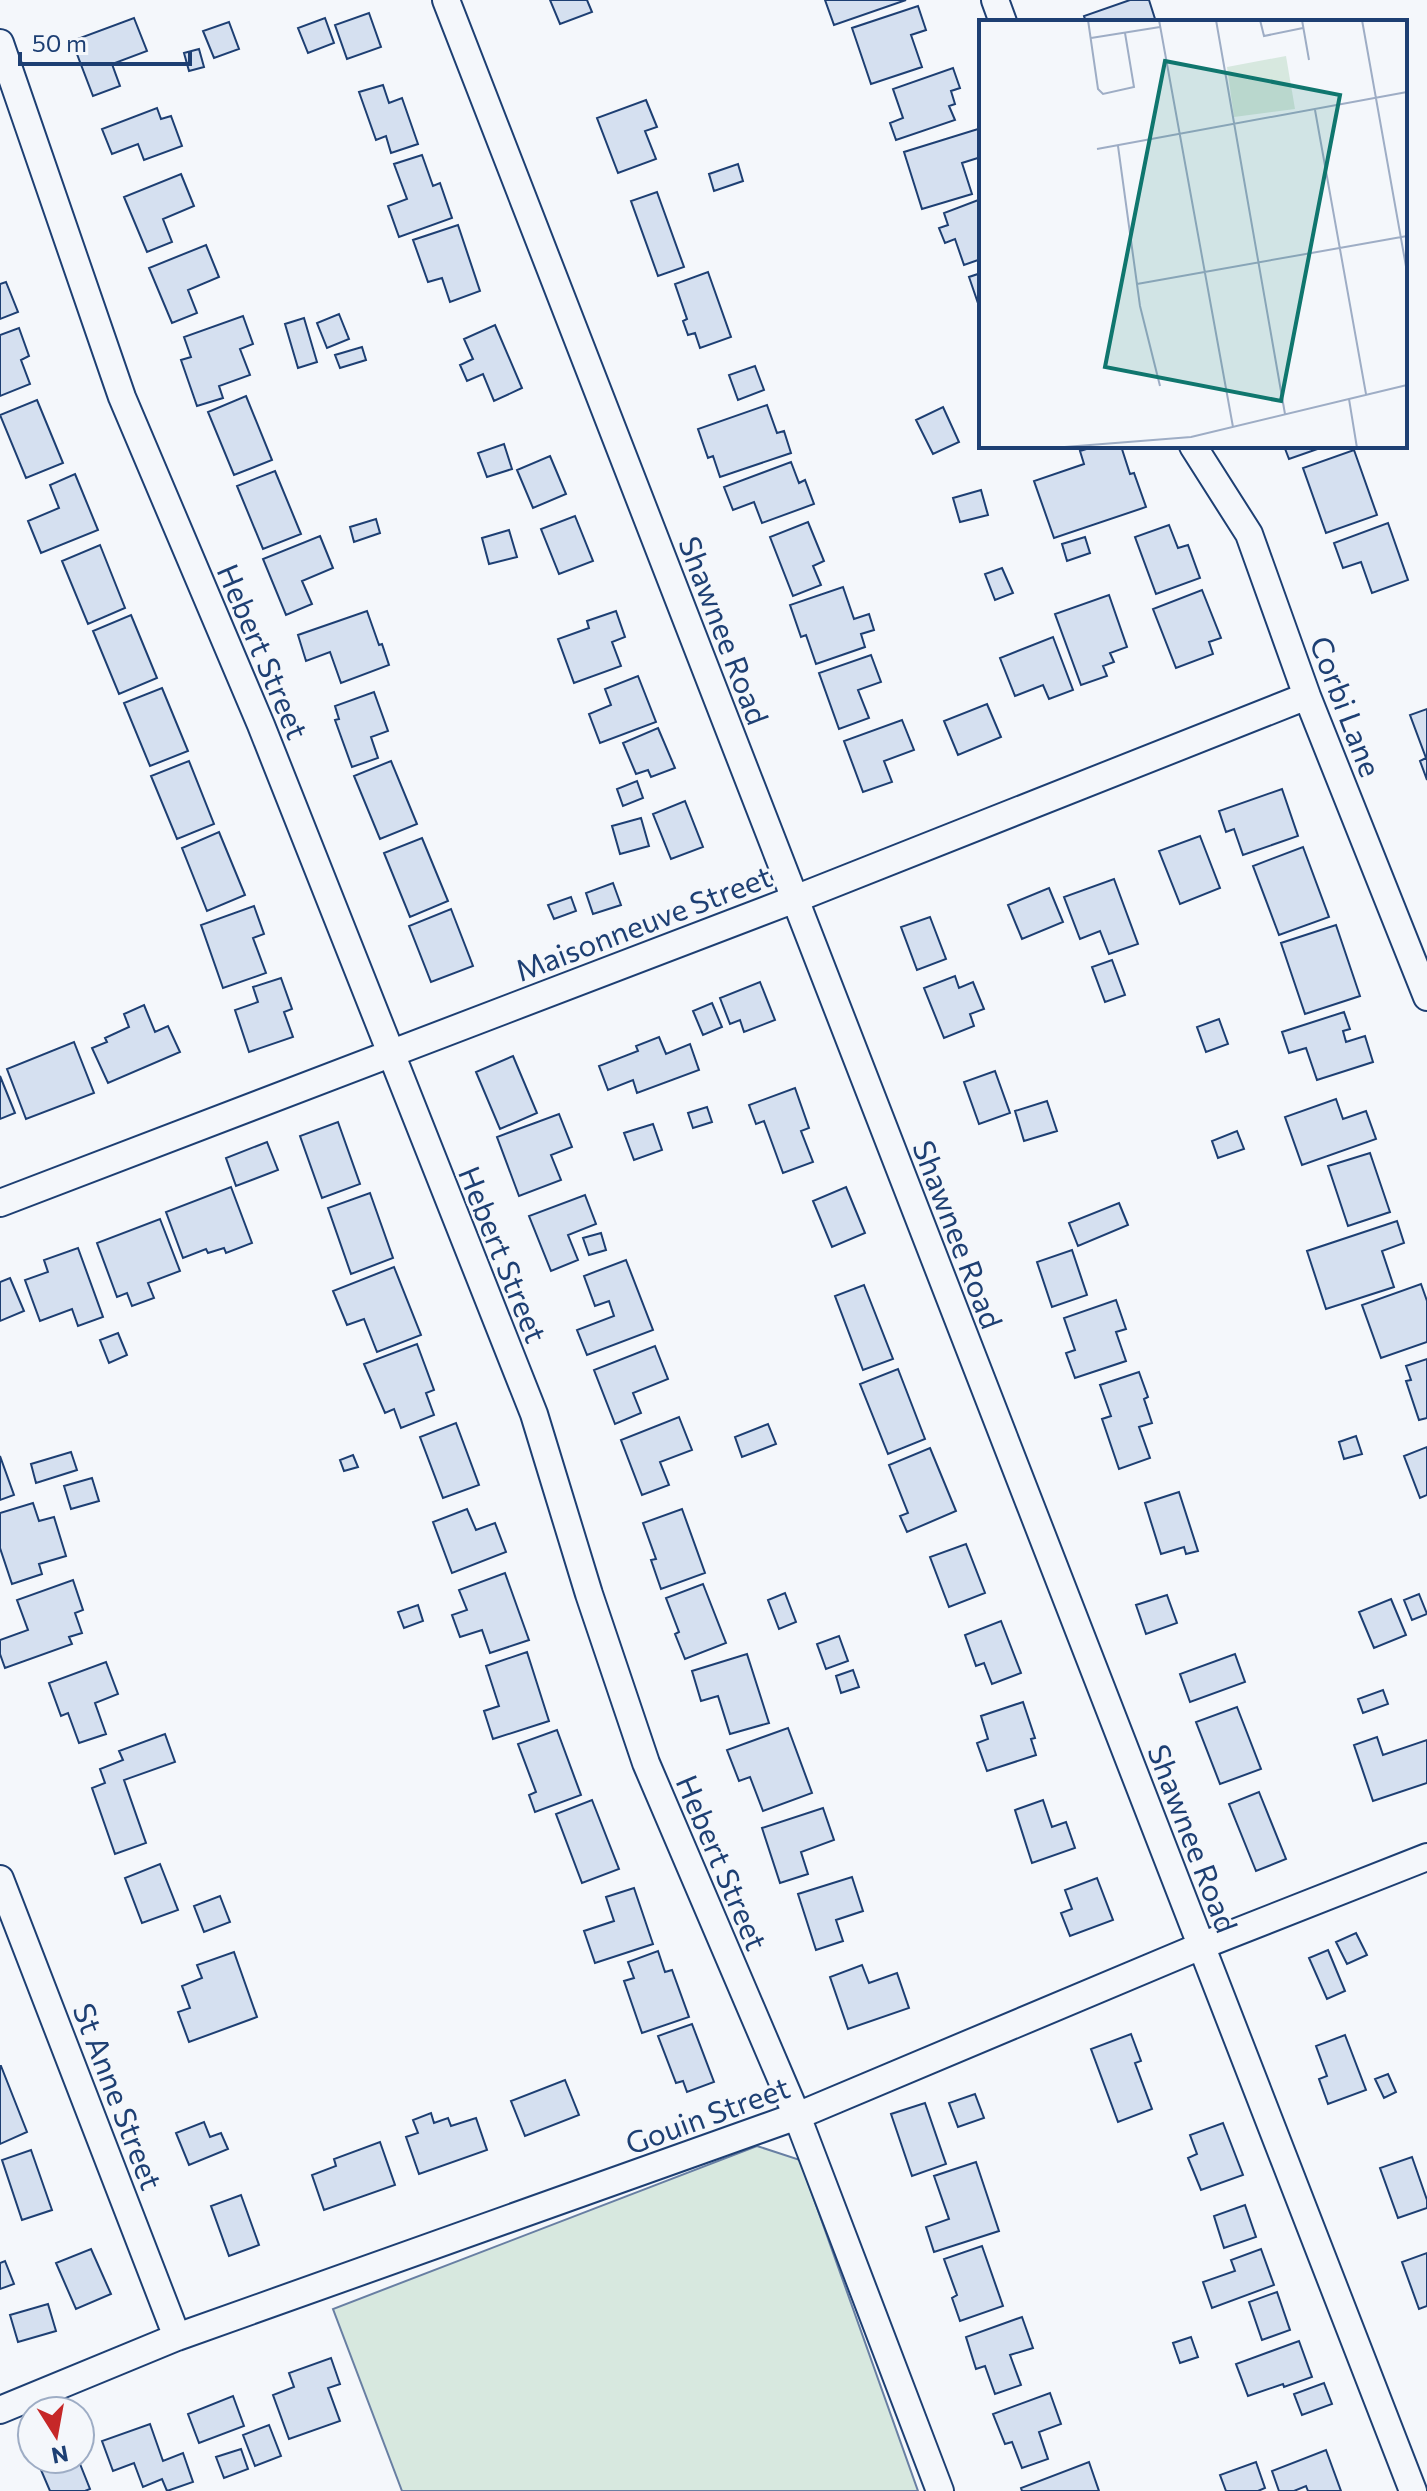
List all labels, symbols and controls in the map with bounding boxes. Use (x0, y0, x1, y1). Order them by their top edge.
scale bar (20, 16, 190, 66)
inset map (979, 20, 1407, 448)
text: 50 m (32, 28, 87, 57)
street label: Shawnee Road (672, 531, 778, 729)
street label: Hebert Street (210, 558, 318, 744)
street label: Corbi Lane (1303, 630, 1391, 782)
street label: Maisonneuve Street (510, 856, 776, 988)
street label: Shawnee Road (906, 1135, 1012, 1333)
street label: Hebert Street (452, 1161, 556, 1347)
street label: Shawnee Road (1141, 1739, 1247, 1937)
street label: Hebert Street (669, 1769, 777, 1955)
street label: St Anne Street (66, 1998, 172, 2194)
street label: Gouin Street (620, 2067, 794, 2161)
north arrow (16, 2395, 96, 2475)
text: N (49, 2440, 71, 2470)

